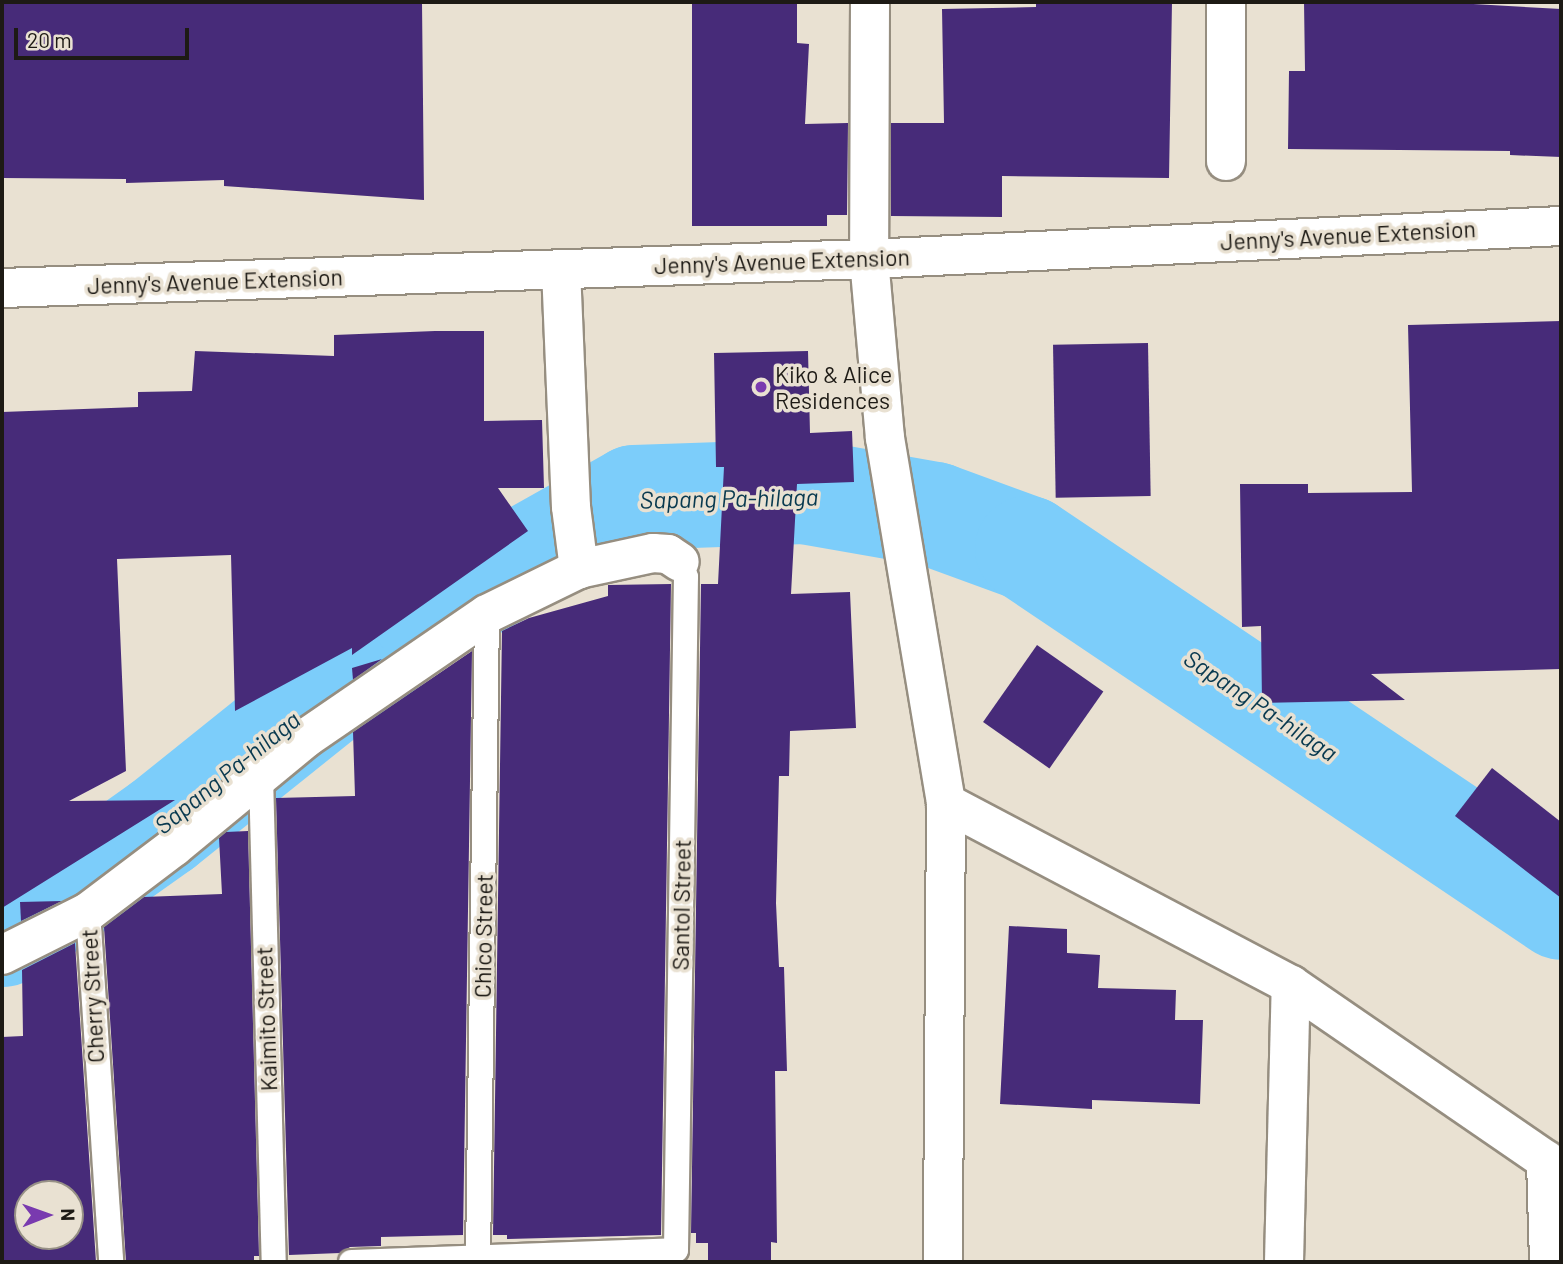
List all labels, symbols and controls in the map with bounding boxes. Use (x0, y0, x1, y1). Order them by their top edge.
scale bar (18, 14, 192, 58)
text: 20 m (27, 27, 72, 52)
street label: Jenny's Avenue Extension (1219, 215, 1477, 255)
street label: Jenny's Avenue Extension (654, 243, 910, 279)
street label: Jenny's Avenue Extension (87, 263, 343, 299)
place label: Kiko & Alice Residences (775, 360, 892, 414)
marker: Kiko & Alice Residences (753, 379, 769, 395)
water label: Sapang Pa-hilaga (639, 482, 819, 514)
water label: Sapang Pa-hilaga (1179, 643, 1343, 767)
water label: Sapang Pa-hilaga (149, 705, 305, 839)
street label: Santol Street (666, 839, 696, 971)
street label: Chico Street (468, 874, 498, 998)
street label: Cherry Street (75, 928, 109, 1064)
street label: Kaimito Street (250, 946, 282, 1092)
north arrow (14, 1180, 84, 1250)
text: N (57, 1208, 80, 1221)

